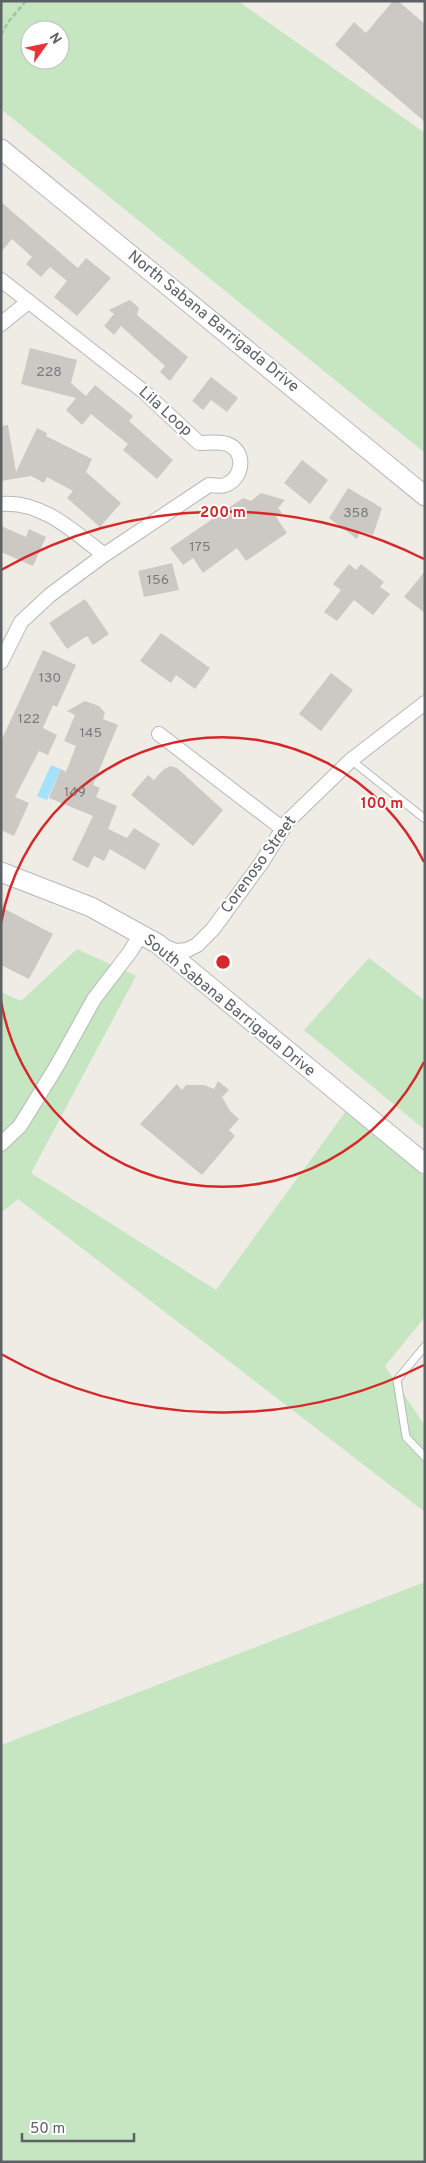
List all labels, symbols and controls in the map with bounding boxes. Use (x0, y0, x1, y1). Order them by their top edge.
north arrow (20, 20, 70, 70)
text: N (45, 30, 65, 48)
street label: North Sabana Barrigada Drive (123, 247, 303, 397)
house number: 228 (36, 364, 62, 381)
street label: Lila Loop (134, 383, 196, 441)
text: 200 m (200, 504, 246, 523)
house number: 358 (343, 505, 369, 522)
house number: 175 (189, 539, 211, 556)
house number: 156 (147, 572, 169, 589)
house number: 130 (39, 670, 61, 687)
house number: 122 (18, 711, 40, 728)
house number: 145 (80, 725, 102, 742)
house number: 149 (64, 784, 86, 801)
text: 100 m (361, 795, 403, 814)
street label: Corenoso Street (217, 812, 301, 918)
street label: South Sabana Barrigada Drive (139, 930, 319, 1082)
centre of rings (214, 953, 232, 971)
scale bar (22, 2110, 135, 2142)
text: 50 m (30, 2120, 65, 2139)

